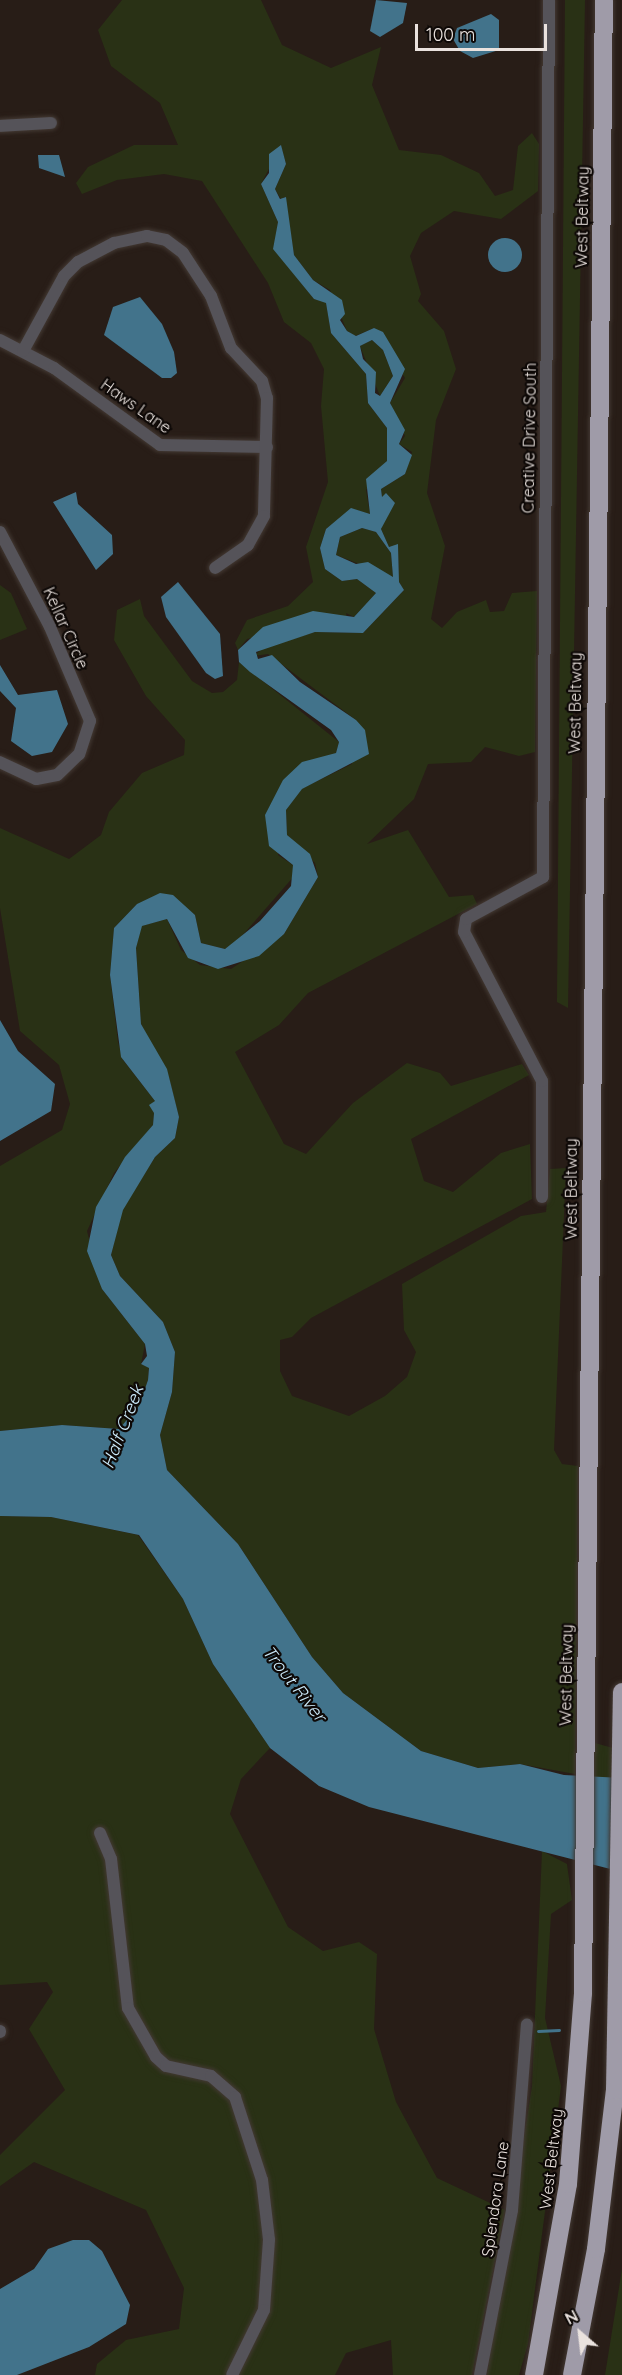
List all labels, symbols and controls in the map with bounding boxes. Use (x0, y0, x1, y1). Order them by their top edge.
scale bar (418, 12, 550, 50)
text: 100 m (426, 23, 475, 46)
street label: West Beltway (572, 166, 592, 268)
street label: Creative Drive South (518, 362, 540, 514)
street label: Haws Lane (97, 375, 175, 437)
street label: Kellar Circle (39, 584, 93, 672)
street label: West Beltway (565, 652, 585, 754)
street label: West Beltway (561, 1138, 581, 1240)
water label: Half Creek (97, 1382, 149, 1472)
street label: West Beltway (556, 1624, 576, 1726)
water label: Trout River (258, 1642, 330, 1726)
street label: West Beltway (535, 2107, 567, 2211)
street label: Splendora Lane (477, 2140, 513, 2258)
north arrow (550, 2303, 610, 2363)
text: N (562, 2306, 581, 2329)

